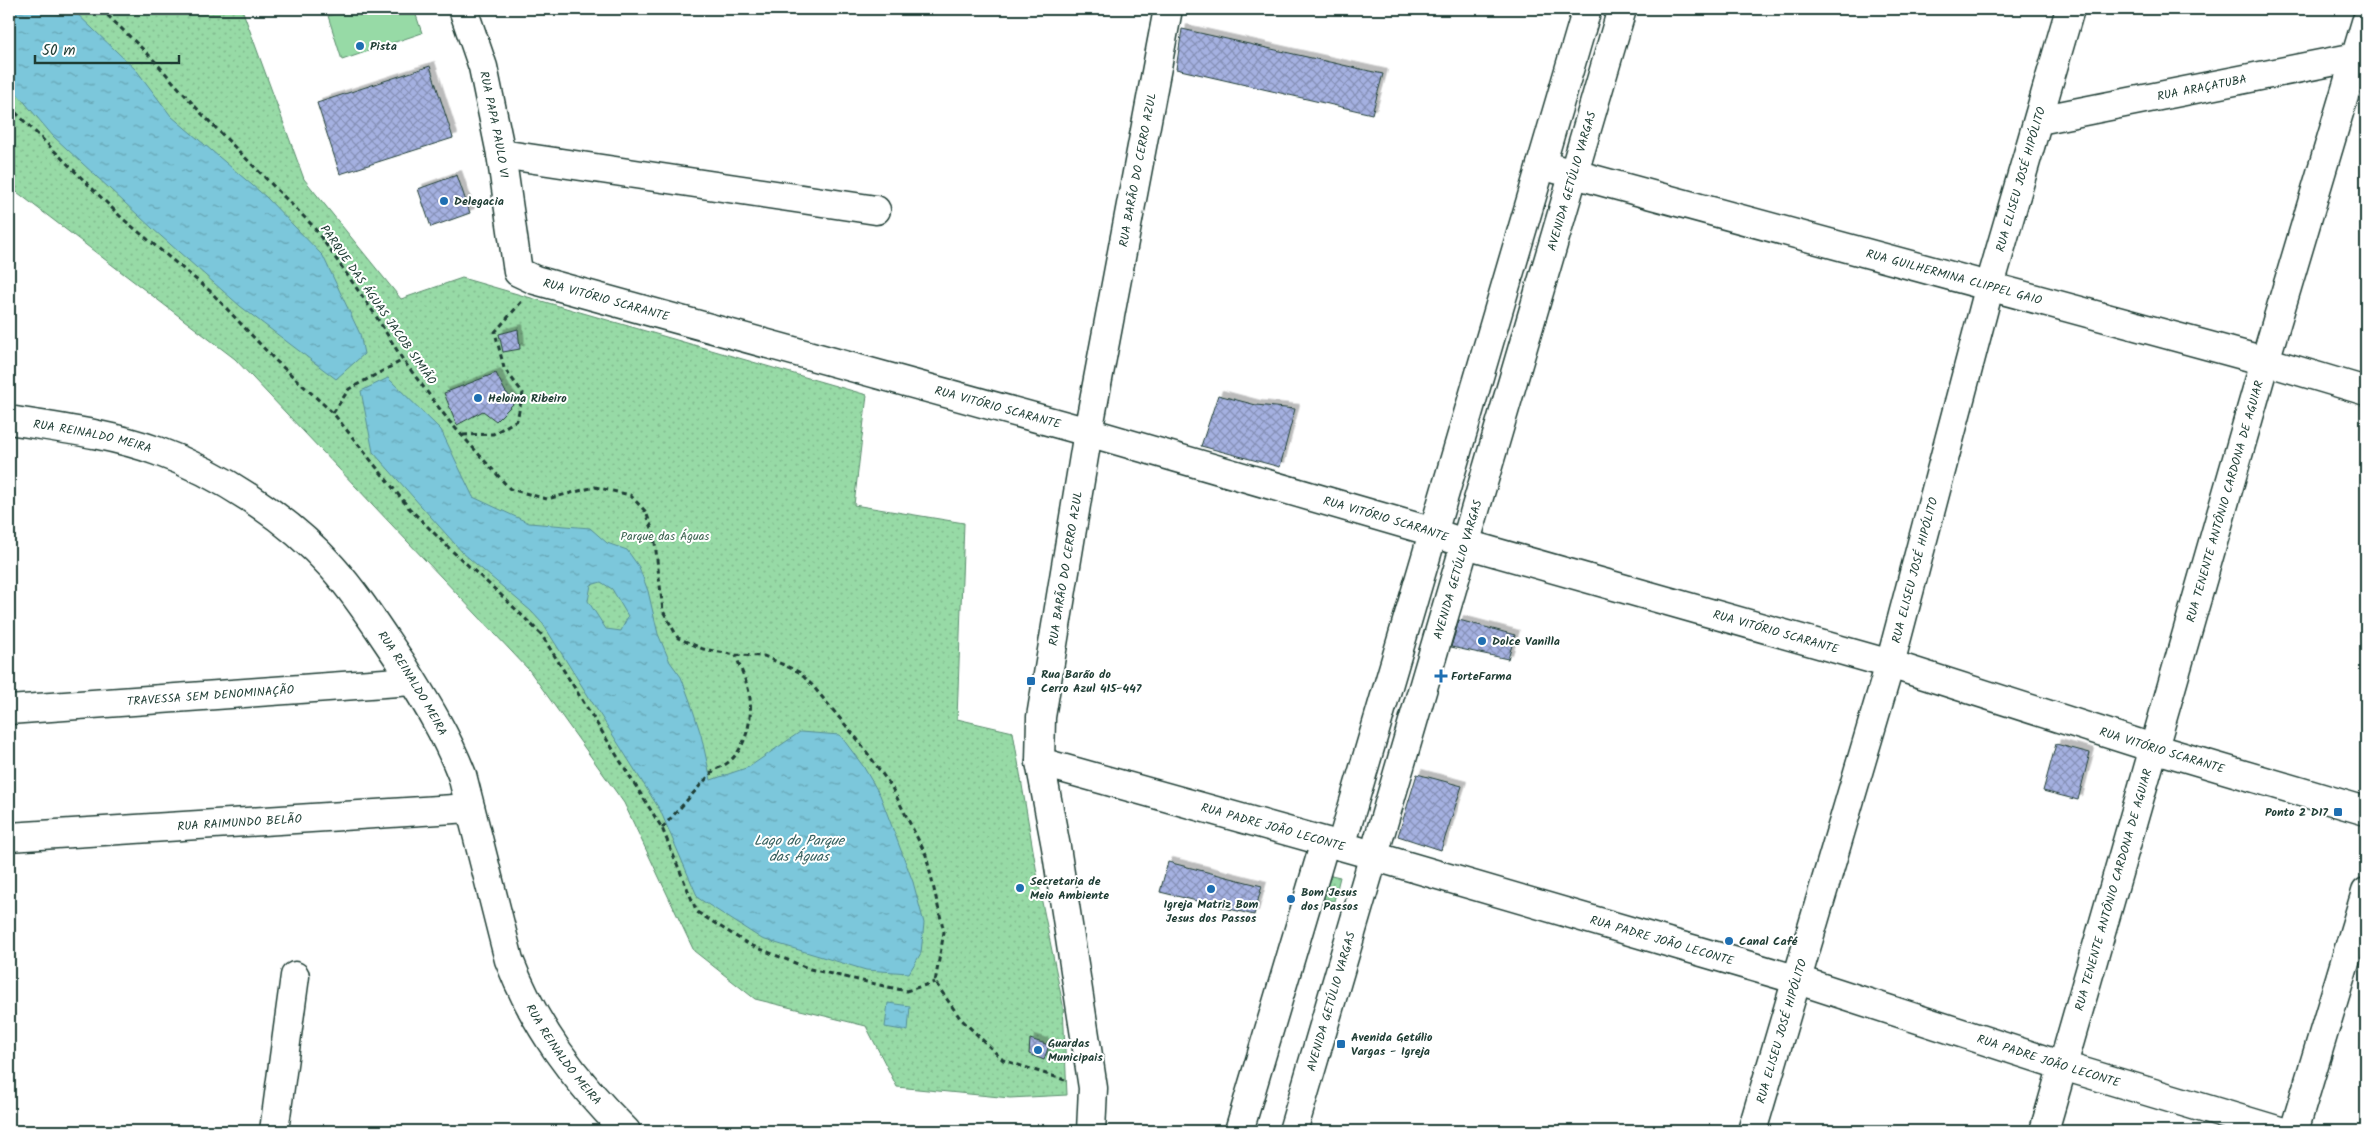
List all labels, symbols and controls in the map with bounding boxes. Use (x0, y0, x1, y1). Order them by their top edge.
scale bar (35, 32, 179, 64)
place label: Pista (370, 37, 397, 56)
text: 50 m (42, 39, 76, 63)
marker: Pista (354, 40, 366, 52)
street label: RUA PAPA PAULO VI (475, 69, 514, 180)
street label: RUA ARAÇATUBA (2155, 69, 2248, 106)
street label: RUA BARÃO DO CERRO AZUL (1114, 91, 1161, 249)
street label: RUA ELISEU JOSÉ HIPÓLITO (1991, 104, 2051, 254)
street label: AVENIDA GETÚLIO VARGAS (1542, 108, 1601, 253)
place label: Delegacia (454, 192, 504, 211)
marker: Delegacia (438, 195, 450, 207)
street label: PARQUE DAS ÁGUAS JACOB SIMIÃO (315, 221, 441, 390)
street label: RUA GUILHERMINA CLIPPEL GAIO (1864, 244, 2045, 310)
street label: RUA VITÓRIO SCARANTE (541, 273, 672, 326)
street label: RUA TENENTE ANTÔNIO CARDONA DE AGUIAR (2181, 378, 2268, 625)
street label: RUA VITÓRIO SCARANTE (932, 381, 1064, 434)
place label: Heloina Ribeiro (488, 389, 567, 408)
marker: Heloina Ribeiro (472, 392, 484, 404)
street label: RUA REINALDO MEIRA (32, 414, 154, 458)
street label: RUA BARÃO DO CERRO AZUL (1043, 490, 1088, 647)
street label: RUA VITÓRIO SCARANTE (1321, 491, 1452, 547)
street label: RUA ELISEU JOSÉ HIPÓLITO (1886, 495, 1943, 645)
street label: AVENIDA GETÚLIO VARGAS (1428, 497, 1487, 642)
park label: Parque das Águas (621, 527, 709, 546)
street label: RUA VITÓRIO SCARANTE (1711, 605, 1842, 659)
street label: RUA REINALDO MEIRA (373, 627, 452, 739)
place label: Dolce Vanilla (1492, 632, 1560, 651)
marker: Dolce Vanilla (1476, 635, 1488, 647)
place label: Rua Barão do Cerro Azul 415-447 (1041, 665, 1142, 698)
place label: ForteFarma (1451, 667, 1512, 686)
marker: ForteFarma (1435, 670, 1447, 682)
marker: Rua Barão do Cerro Azul 415-447 (1025, 675, 1037, 687)
street label: TRAVESSA SEM DENOMINAÇÃO (126, 680, 295, 711)
street label: RUA VITÓRIO SCARANTE (2097, 722, 2228, 778)
street label: RUA TENENTE ANTÔNIO CARDONA DE AGUIAR (2070, 767, 2157, 1013)
street label: RUA PADRE JOÃO LECONTE (1199, 798, 1348, 856)
place label: Ponto 2 D17 (2265, 803, 2328, 822)
marker: Ponto 2 D17 (2332, 806, 2344, 818)
street label: RUA RAIMUNDO BELÃO (177, 809, 303, 836)
water label: Lago do Parque das Águas (754, 830, 846, 868)
place label: Secretaria de Meio Ambiente (1030, 872, 1109, 905)
marker: Secretaria de Meio Ambiente (1014, 882, 1026, 894)
marker: Igreja Matriz Bom Jesus dos Passos (1205, 883, 1217, 895)
place label: Bom Jesus dos Passos (1301, 883, 1359, 916)
marker: Bom Jesus dos Passos (1285, 893, 1297, 905)
place label: Igreja Matriz Bom Jesus dos Passos (1164, 895, 1259, 928)
street label: RUA PADRE JOÃO LECONTE (1588, 910, 1737, 971)
street label: AVENIDA GETÚLIO VARGAS (1302, 929, 1361, 1073)
place label: Canal Café (1739, 932, 1798, 951)
marker: Canal Café (1723, 935, 1735, 947)
street label: RUA ELISEU JOSÉ HIPÓLITO (1751, 956, 1812, 1106)
street label: RUA REINALDO MEIRA (521, 1000, 606, 1109)
place label: Avenida Getúlio Vargas - Igreja (1351, 1028, 1433, 1061)
street label: RUA PADRE JOÃO LECONTE (1975, 1029, 2123, 1092)
place label: Guardas Municipais (1048, 1034, 1103, 1067)
marker: Avenida Getúlio Vargas - Igreja (1335, 1038, 1347, 1050)
marker: Guardas Municipais (1032, 1044, 1044, 1056)

